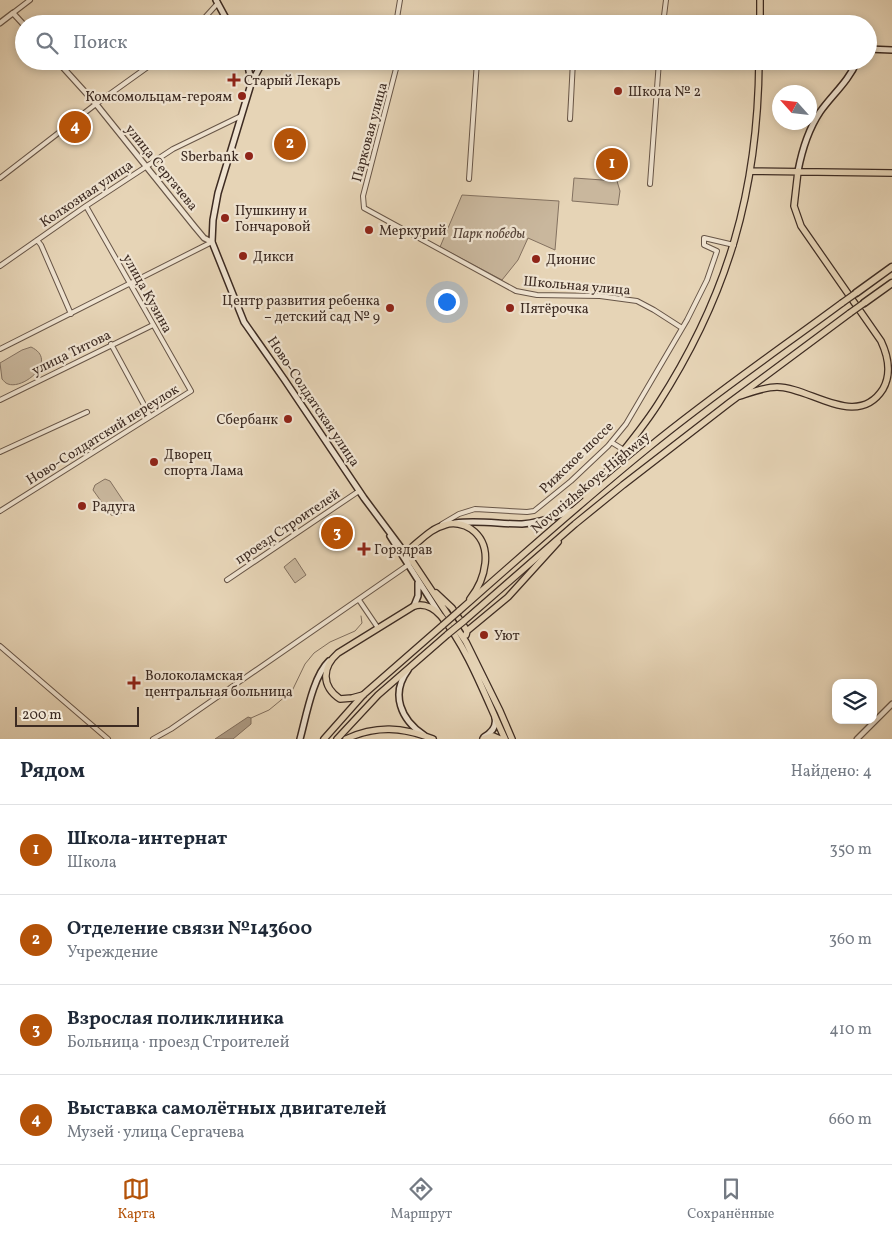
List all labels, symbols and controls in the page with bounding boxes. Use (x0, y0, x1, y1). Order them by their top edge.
search box (15, 15, 877, 70)
icon: search (33, 29, 61, 57)
text: Поиск (73, 30, 127, 56)
place label: Старый Лекарь (244, 72, 341, 91)
marker: Старый Лекарь (228, 74, 240, 86)
street label: Парковая улица (348, 80, 393, 184)
place label: Школа № 2 (628, 83, 701, 102)
marker: Школа № 2 (612, 85, 624, 97)
north arrow (772, 85, 817, 130)
place label: Комсомольцам-героям (85, 88, 232, 107)
marker: Комсомольцам-героям (236, 90, 248, 102)
pin: 4 (59, 108, 91, 146)
street label: улица Сергачева (120, 121, 202, 215)
pin: 2 (274, 125, 306, 163)
pin: 1 (596, 145, 628, 183)
place label: Sberbank (180, 148, 239, 167)
marker: Sberbank (243, 150, 255, 162)
street label: Колхозная улица (36, 156, 137, 233)
place label: Пушкину и Гончаровой (235, 202, 311, 237)
marker: Пушкину и Гончаровой (219, 212, 231, 224)
place label: Меркурий (379, 222, 447, 241)
marker: Меркурий (363, 224, 375, 236)
park label: Парк победы (453, 225, 525, 244)
place label: Дикси (253, 248, 294, 267)
marker: Дикси (237, 250, 249, 262)
street label: улица Кузина (117, 251, 176, 337)
place label: Дионис (546, 251, 595, 270)
marker: Дионис (530, 253, 542, 265)
street label: Школьная улица (523, 272, 631, 301)
your location (434, 289, 460, 315)
place label: Центр развития ребенка – детский сад № 9 (222, 292, 380, 327)
place label: Пятёрочка (520, 300, 589, 319)
marker: Центр развития ребенка – детский сад № 9 (384, 302, 396, 314)
marker: Пятёрочка (504, 302, 516, 314)
street label: улица Титова (29, 326, 114, 381)
street label: Ново-Солдатская улица (262, 333, 364, 471)
street label: Ново-Солдатский переулок (23, 380, 183, 490)
place label: Сбербанк (216, 411, 279, 430)
marker: Сбербанк (282, 413, 294, 425)
street label: Рижское шоссе (536, 418, 619, 498)
street label: Novorizhskoye Highway (527, 427, 655, 539)
place label: Дворец спорта Лама (164, 446, 244, 481)
marker: Дворец спорта Лама (148, 456, 160, 468)
street label: проезд Строителей (232, 485, 345, 570)
place label: Радуга (92, 498, 136, 517)
marker: Радуга (76, 500, 88, 512)
pin: 3 (321, 514, 353, 552)
place label: Горздрав (374, 541, 432, 560)
marker: Горздрав (358, 543, 370, 555)
place label: Уют (494, 627, 520, 646)
marker: Уют (478, 629, 490, 641)
place label: Волоколамская центральная больница (145, 667, 293, 702)
marker: Волоколамская центральная больница (127, 676, 141, 690)
map controls (832, 679, 877, 724)
button: layers (832, 679, 877, 724)
scale bar (15, 704, 139, 727)
text: 200 m (22, 706, 62, 725)
text: Рядом (20, 757, 85, 786)
text: Найдено: 4 (791, 761, 872, 783)
text: Школа-интернат (67, 826, 227, 852)
text: 1 (33, 839, 39, 861)
text: 350 m (829, 839, 872, 861)
text: Школа (67, 852, 117, 874)
text: Отделение связи №143600 (67, 916, 312, 942)
text: 2 (32, 929, 40, 951)
text: 360 m (829, 929, 872, 951)
text: Учреждение (67, 942, 158, 964)
text: Взрослая поликлиника (67, 1006, 284, 1032)
text: 3 (32, 1019, 40, 1041)
text: 410 m (829, 1019, 872, 1041)
text: Больница · проезд Строителей (67, 1032, 289, 1054)
text: Выставка самолётных двигателей (67, 1096, 386, 1122)
text: 4 (31, 1109, 41, 1131)
text: 660 m (829, 1109, 872, 1131)
text: Музей · улица Сергачева (67, 1122, 245, 1144)
tab: Карта (117, 1175, 155, 1224)
tab: Маршрут (390, 1175, 452, 1224)
tab: Сохранённые (687, 1175, 775, 1224)

